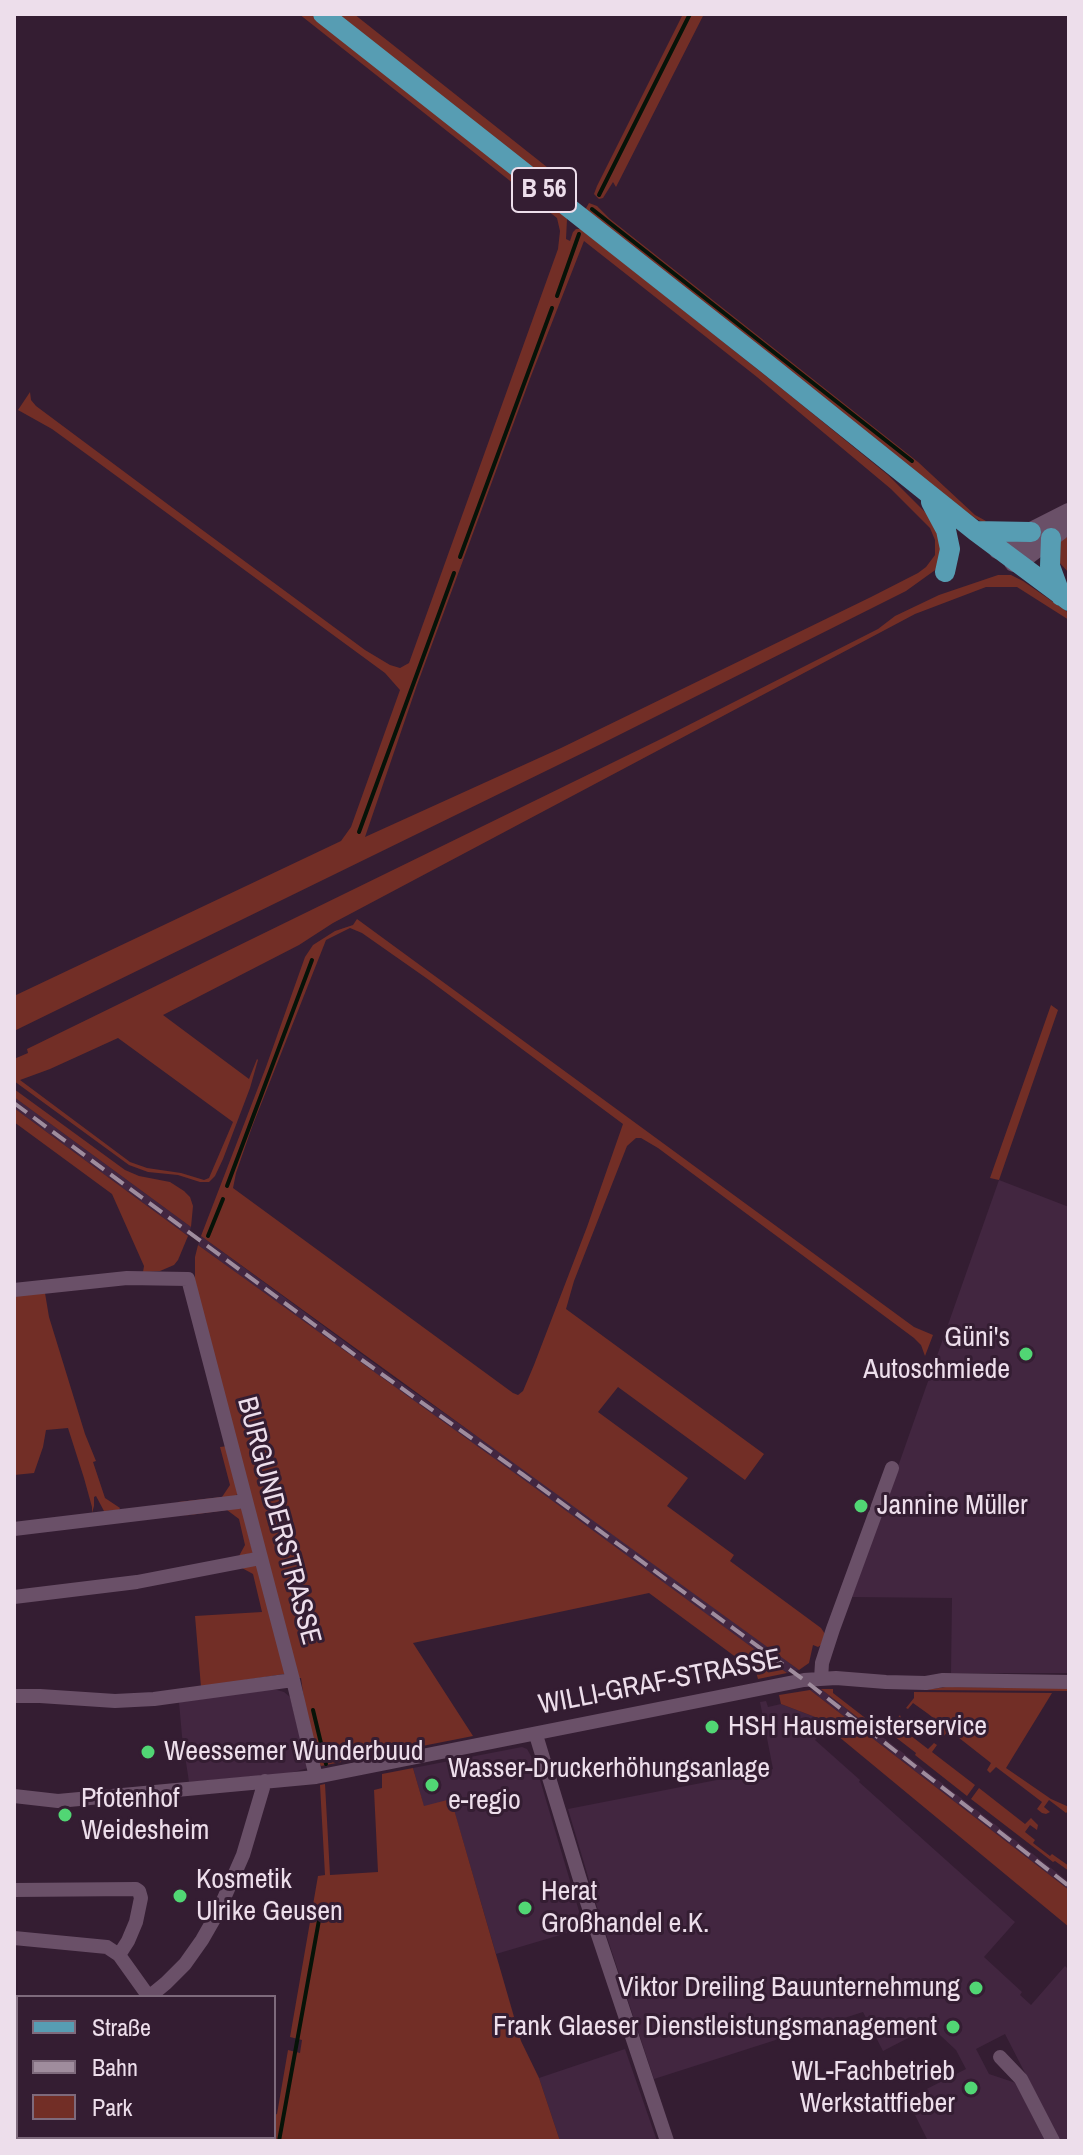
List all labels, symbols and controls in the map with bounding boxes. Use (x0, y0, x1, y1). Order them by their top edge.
road number: B 56 (512, 168, 576, 212)
place label: Güni's Autoschmiede (863, 1321, 1010, 1387)
marker: Güni's Autoschmiede (1017, 1345, 1035, 1363)
street label: BURGUNDERSTRASSE (229, 1393, 327, 1649)
place label: Jannine Müller (877, 1489, 1028, 1523)
marker: Jannine Müller (852, 1497, 870, 1515)
street label: WILLI-GRAF-STRASSE (536, 1643, 784, 1723)
place label: HSH Hausmeisterservice (728, 1710, 987, 1744)
marker: HSH Hausmeisterservice (703, 1718, 721, 1736)
place label: Weessemer Wunderbuud (164, 1735, 424, 1769)
marker: Weessemer Wunderbuud (139, 1743, 157, 1761)
place label: Wasser-Druckerhöhungsanlage e-regio (448, 1752, 770, 1818)
marker: Wasser-Druckerhöhungsanlage e-regio (423, 1776, 441, 1794)
place label: Pfotenhof Weidesheim (81, 1782, 209, 1848)
marker: Pfotenhof Weidesheim (56, 1806, 74, 1824)
place label: Kosmetik Ulrike Geusen (196, 1863, 343, 1929)
place label: Herat Großhandel e.K. (541, 1875, 709, 1941)
marker: Kosmetik Ulrike Geusen (171, 1887, 189, 1905)
marker: Herat Großhandel e.K. (516, 1899, 534, 1917)
place label: Viktor Dreiling Bauunternehmung (618, 1971, 960, 2005)
marker: Viktor Dreiling Bauunternehmung (967, 1979, 985, 1997)
legend (16, 1995, 276, 2139)
place label: Frank Glaeser Dienstleistungsmanagement (493, 2010, 937, 2044)
text: Straße (92, 2011, 151, 2043)
marker: Frank Glaeser Dienstleistungsmanagement (944, 2018, 962, 2036)
text: Bahn (92, 2051, 138, 2083)
place label: WL-Fachbetrieb Werkstattfieber (792, 2055, 955, 2121)
marker: WL-Fachbetrieb Werkstattfieber (962, 2079, 980, 2097)
text: Park (92, 2091, 132, 2123)

